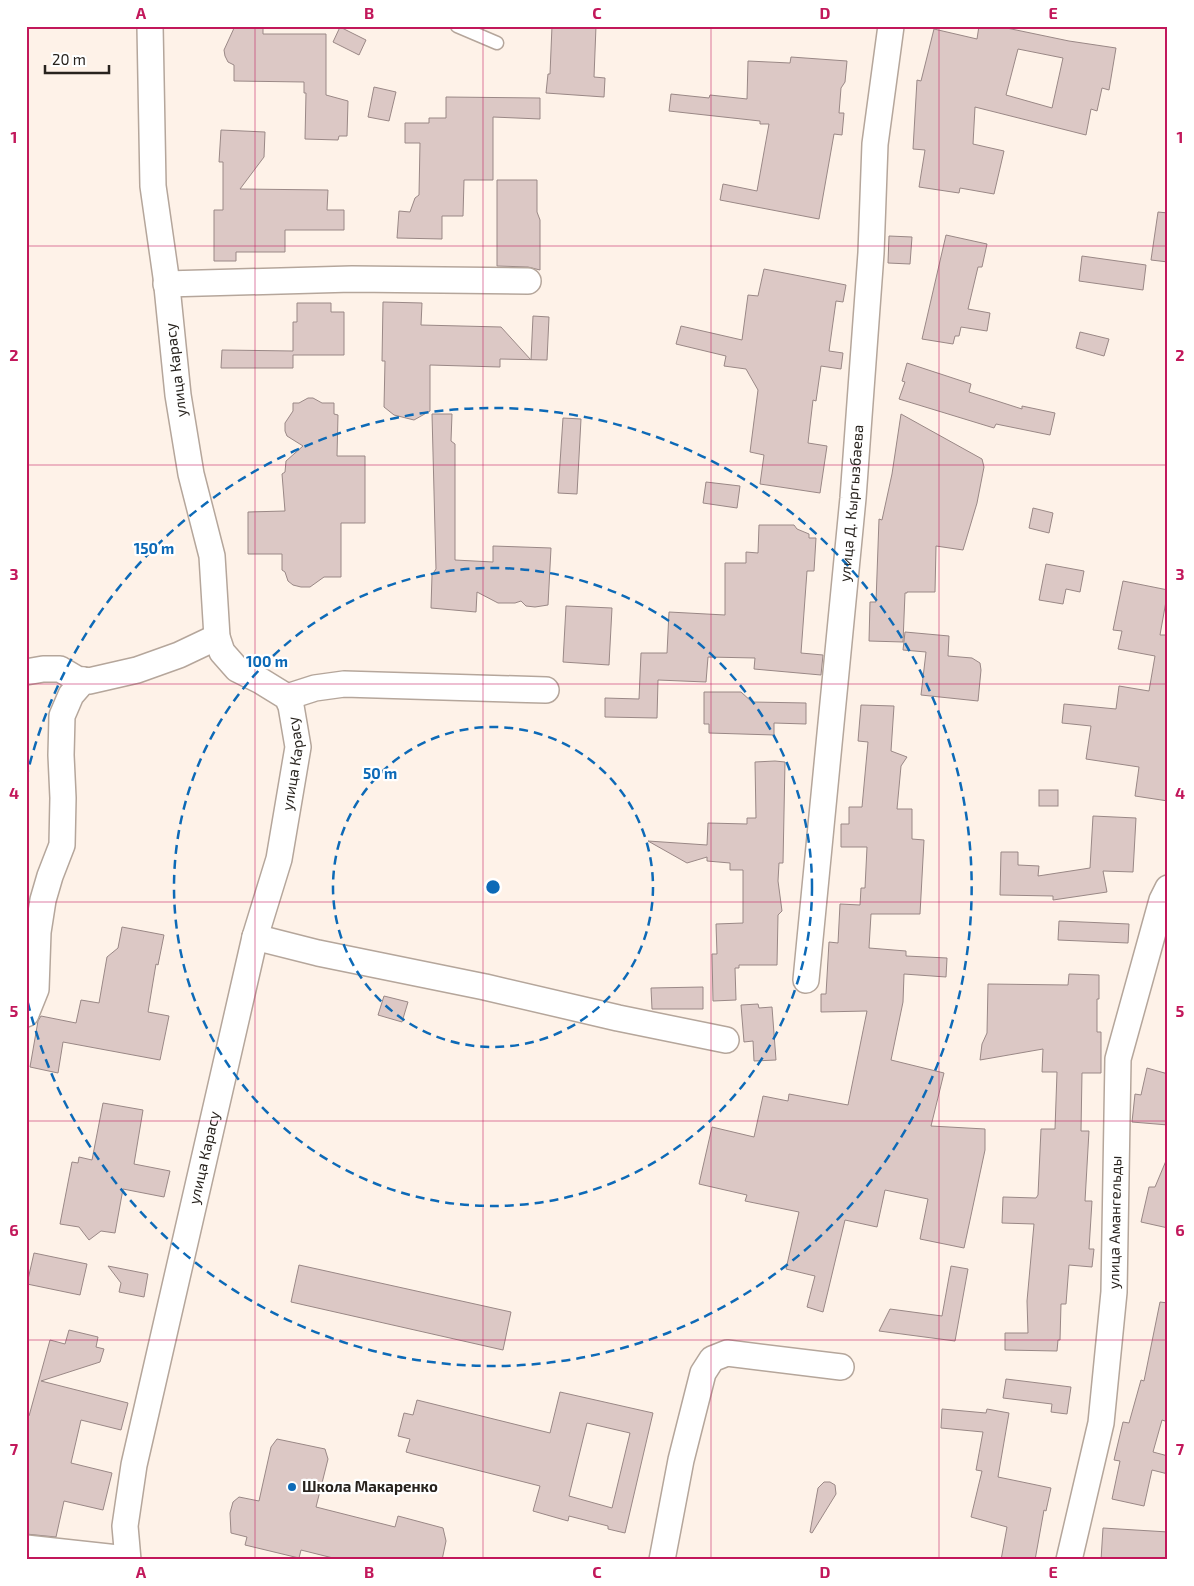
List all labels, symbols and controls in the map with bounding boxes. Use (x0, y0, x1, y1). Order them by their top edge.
text: A (136, 3, 147, 22)
text: B (364, 3, 374, 22)
text: C (592, 3, 602, 22)
text: D (820, 3, 831, 22)
text: E (1048, 3, 1058, 22)
scale bar (45, 42, 109, 74)
text: 20 m (52, 50, 86, 68)
text: 1 (11, 127, 17, 146)
text: 1 (1177, 127, 1183, 146)
street label: улица Карасу (160, 322, 191, 418)
text: 2 (9, 345, 19, 364)
text: 2 (1175, 345, 1185, 364)
street label: улица Д. Кыргызбаева (835, 424, 866, 583)
text: 150 m (134, 539, 174, 557)
text: 3 (9, 564, 19, 583)
text: 3 (1175, 564, 1185, 583)
text: 100 m (246, 652, 288, 670)
street label: улица Карасу (277, 715, 306, 812)
text: 50 m (363, 764, 397, 782)
text: 4 (9, 783, 19, 802)
text: 4 (1175, 783, 1185, 802)
centre of rings (484, 878, 502, 896)
text: 5 (10, 1001, 19, 1020)
text: 5 (1176, 1001, 1185, 1020)
street label: улица Карасу (184, 1109, 224, 1206)
street label: улица Амангельды (1104, 1155, 1124, 1289)
text: 6 (9, 1220, 19, 1239)
text: 6 (1175, 1220, 1185, 1239)
text: 7 (10, 1439, 19, 1458)
text: 7 (1176, 1439, 1185, 1458)
place label: Школа Макаренко (302, 1477, 438, 1495)
marker: Школа Макаренко (286, 1481, 298, 1493)
text: A (136, 1562, 147, 1581)
text: B (364, 1562, 374, 1581)
text: C (592, 1562, 602, 1581)
text: D (820, 1562, 831, 1581)
text: E (1048, 1562, 1058, 1581)

